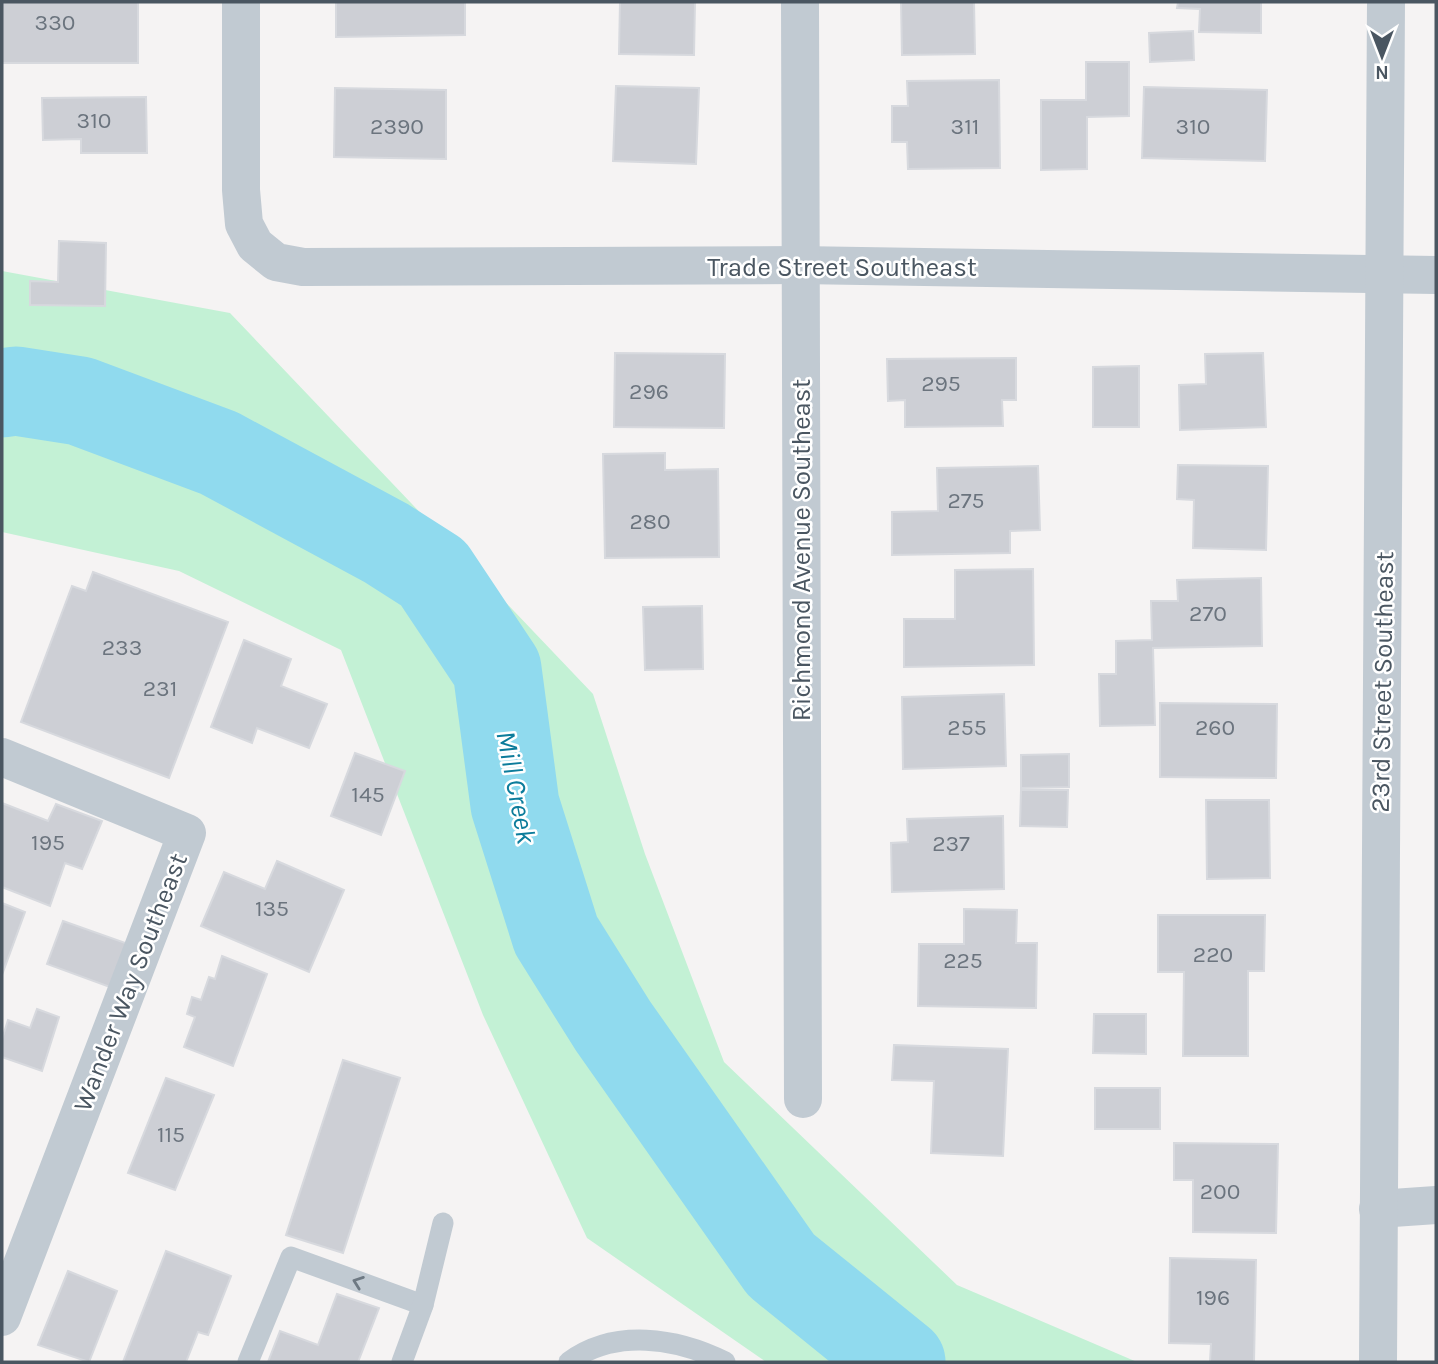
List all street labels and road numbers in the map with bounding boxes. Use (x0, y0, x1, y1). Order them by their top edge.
street label: Trade Street Southeast (707, 252, 977, 283)
street label: Richmond Avenue Southeast (786, 379, 817, 721)
street label: 23rd Street Southeast (1365, 551, 1400, 813)
street label: Wander Way Southeast (67, 849, 194, 1116)

